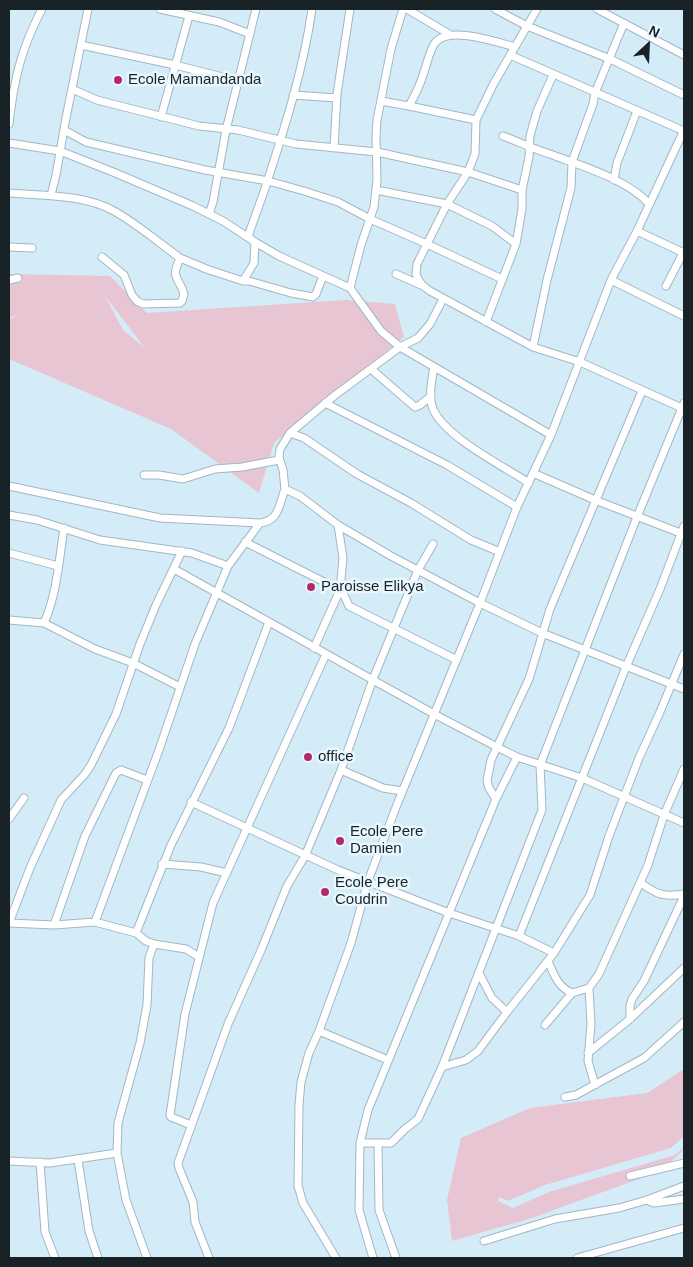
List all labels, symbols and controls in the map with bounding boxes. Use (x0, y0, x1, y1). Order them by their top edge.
north arrow (623, 20, 673, 70)
text: N (646, 22, 662, 41)
place label: Ecole Mamandanda (128, 71, 261, 89)
marker: Ecole Mamandanda (112, 74, 124, 86)
place label: Paroisse Elikya (321, 578, 424, 596)
marker: Paroisse Elikya (305, 581, 317, 593)
place label: office (318, 748, 354, 766)
marker: office (302, 751, 314, 763)
place label: Ecole Pere Damien (350, 823, 423, 858)
marker: Ecole Pere Damien (334, 835, 346, 847)
place label: Ecole Pere Coudrin (335, 874, 408, 909)
marker: Ecole Pere Coudrin (319, 886, 331, 898)

